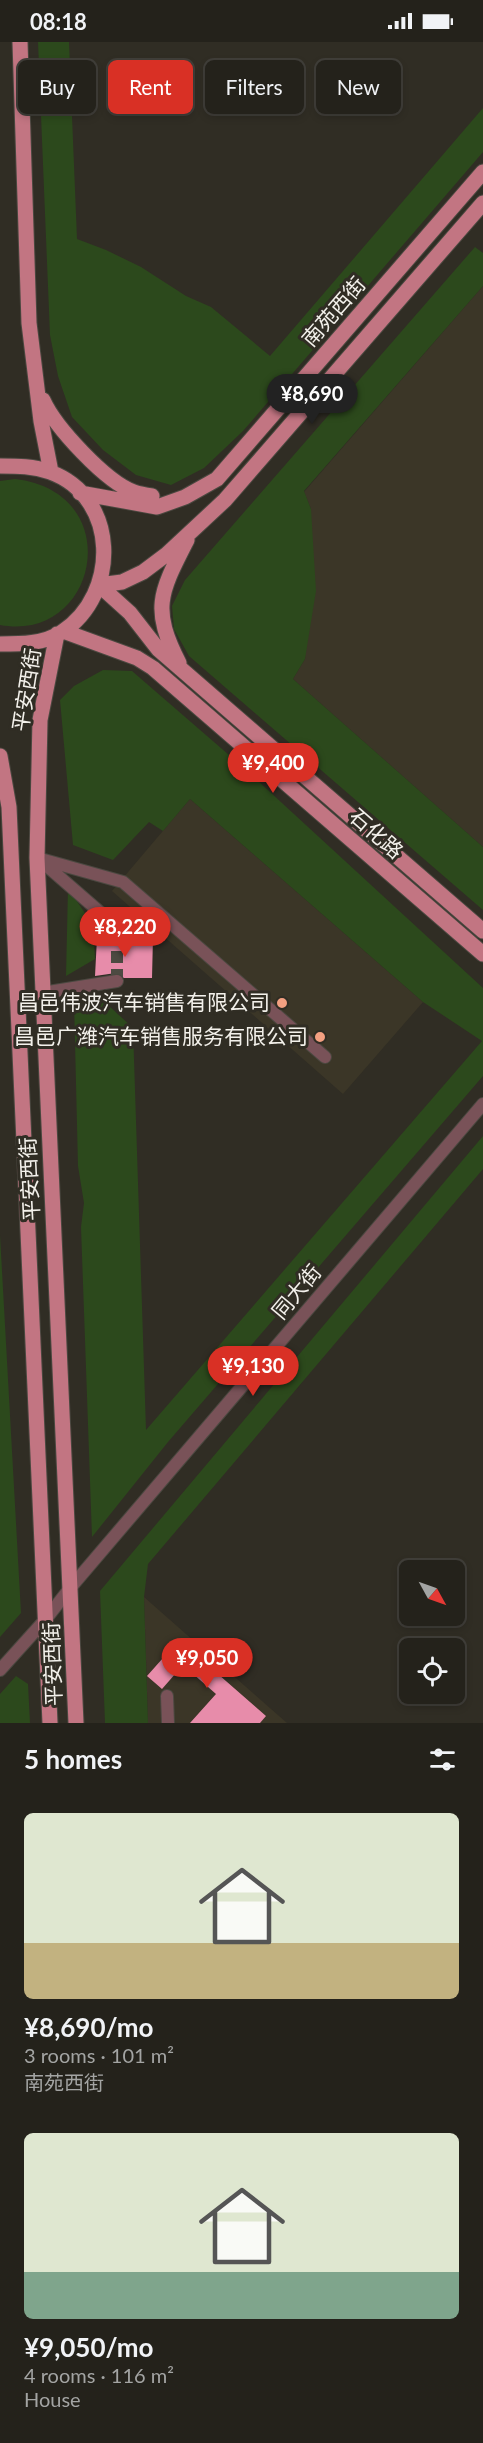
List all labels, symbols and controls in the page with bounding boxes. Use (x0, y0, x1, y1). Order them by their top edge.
text: 08:18 (30, 8, 87, 35)
chip: Buy (18, 60, 96, 114)
chip: Rent (108, 60, 193, 114)
chip: Filters (205, 60, 304, 114)
chip: New (316, 60, 401, 114)
street label: 南苑西街 (296, 271, 370, 351)
pin: ¥8,690 (263, 374, 361, 425)
text: ¥8,690 (281, 381, 343, 405)
street label: 平安西街 (7, 646, 44, 733)
pin: ¥9,400 (224, 743, 322, 794)
text: ¥9,400 (242, 750, 304, 774)
street label: 石化路 (345, 803, 409, 863)
pin: ¥8,220 (76, 907, 174, 958)
text: ¥8,220 (94, 914, 156, 938)
place label: 昌邑伟波汽车销售有限公司 (18, 989, 270, 1014)
marker: 昌邑伟波汽车销售有限公司 (275, 996, 289, 1010)
place label: 昌邑广潍汽车销售服务有限公司 (14, 1023, 308, 1048)
marker: 昌邑广潍汽车销售服务有限公司 (313, 1030, 327, 1044)
street label: 平安西街 (14, 1136, 43, 1222)
street label: 同大街 (266, 1259, 326, 1323)
pin: ¥9,130 (204, 1346, 302, 1397)
text: ¥9,130 (222, 1353, 284, 1377)
north arrow (399, 1560, 465, 1626)
map controls (399, 1560, 465, 1704)
street label: 平安西街 (38, 1622, 65, 1706)
pin: ¥9,050 (158, 1638, 256, 1689)
button: locate (399, 1638, 465, 1704)
text: ¥9,050 (176, 1645, 238, 1669)
text: 5 homes (24, 1743, 122, 1775)
icon: filters (426, 1743, 459, 1776)
icon: home (188, 1852, 296, 1960)
text: ¥8,690/mo (24, 2011, 154, 2043)
text: 3 rooms · 101 m² (24, 2043, 174, 2067)
text: 南苑西街 (24, 2070, 104, 2094)
icon: home (188, 2172, 296, 2280)
text: ¥9,050/mo (24, 2331, 154, 2363)
text: 4 rooms · 116 m² (24, 2363, 174, 2387)
text: House (24, 2387, 81, 2411)

